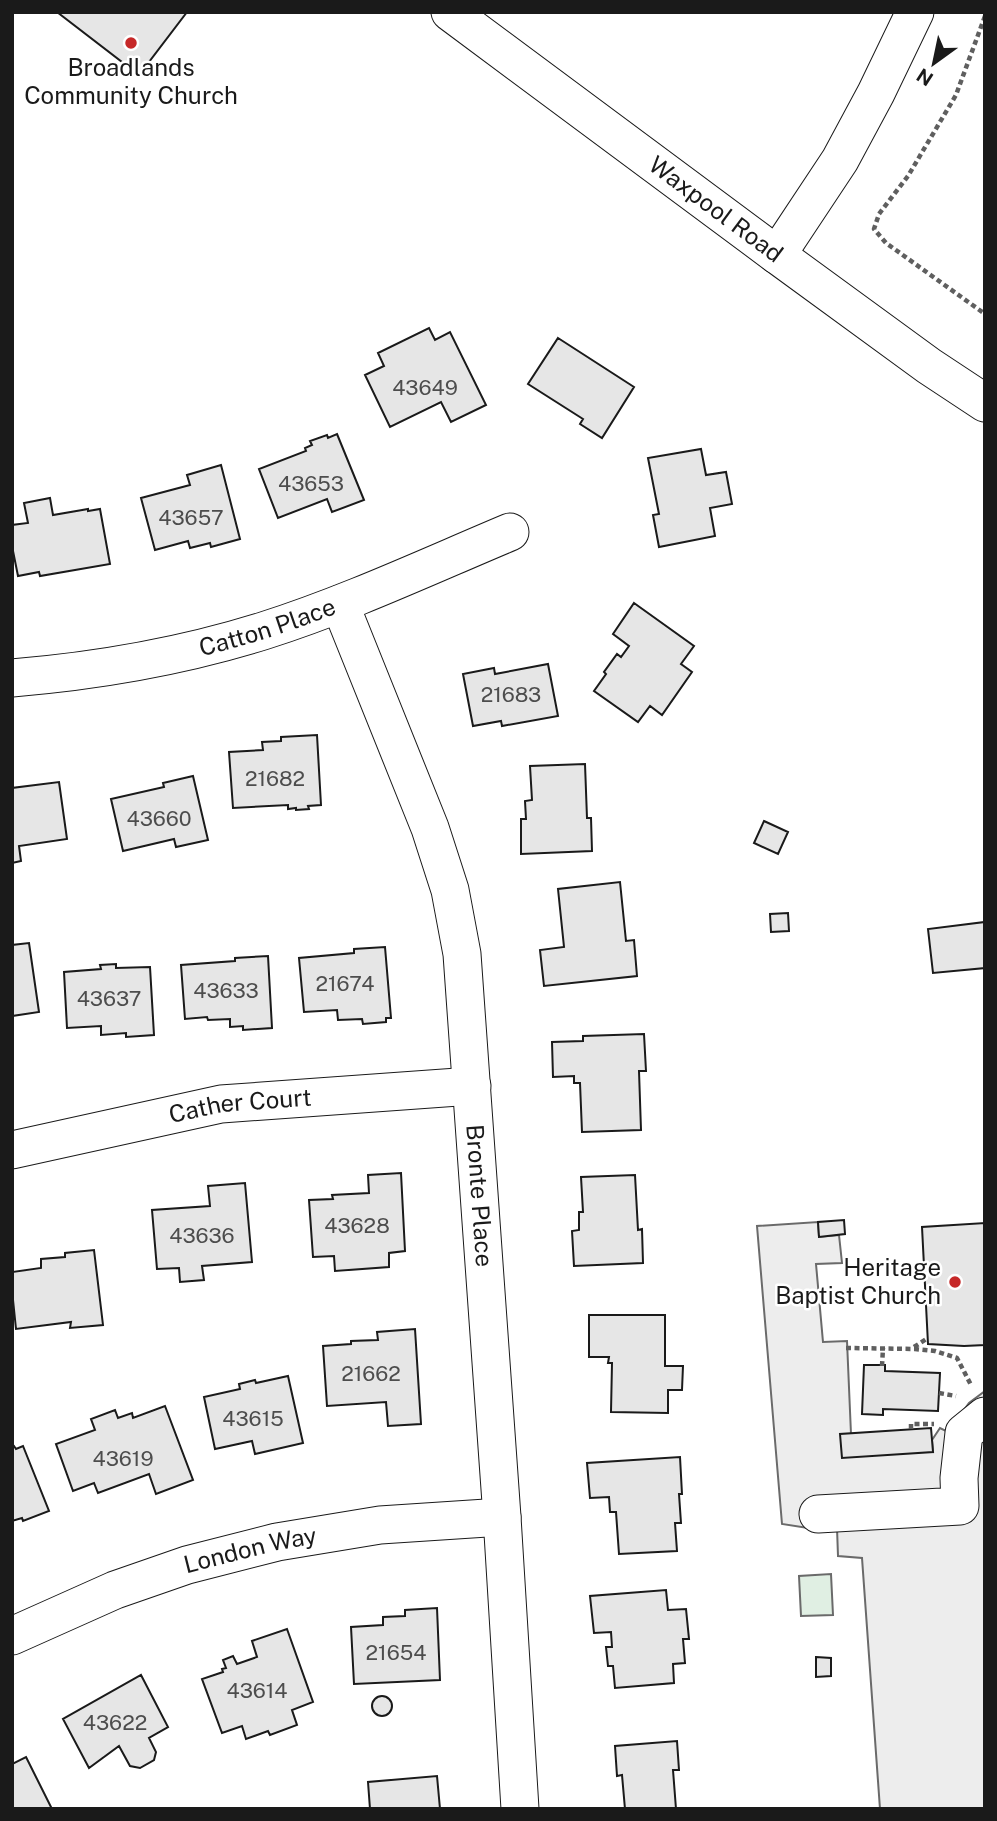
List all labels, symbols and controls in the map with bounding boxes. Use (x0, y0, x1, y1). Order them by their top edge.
north arrow (899, 28, 969, 98)
marker: Broadlands Community Church (123, 35, 139, 51)
place label: Broadlands Community Church (24, 53, 238, 109)
text: N (913, 64, 937, 91)
street label: Waxpool Road (644, 150, 789, 268)
house number: 43649 (392, 375, 458, 400)
house number: 43653 (278, 471, 344, 496)
house number: 43657 (158, 505, 224, 530)
street label: Catton Place (196, 592, 339, 661)
house number: 21683 (481, 682, 541, 707)
house number: 21682 (245, 766, 305, 791)
house number: 43660 (126, 806, 192, 831)
house number: 21674 (315, 971, 375, 996)
house number: 43633 (193, 978, 259, 1003)
house number: 43637 (77, 986, 141, 1011)
street label: Cather Court (166, 1083, 313, 1128)
street label: Bronte Place (461, 1123, 499, 1268)
house number: 43628 (324, 1213, 390, 1238)
house number: 43636 (169, 1223, 235, 1248)
place label: Heritage Baptist Church (775, 1253, 941, 1309)
marker: Heritage Baptist Church (947, 1274, 963, 1290)
house number: 21662 (341, 1361, 401, 1386)
house number: 43615 (222, 1406, 284, 1431)
house number: 43619 (92, 1446, 154, 1471)
street label: London Way (181, 1521, 319, 1578)
house number: 21654 (366, 1640, 426, 1665)
house number: 43614 (226, 1678, 288, 1703)
house number: 43622 (83, 1710, 147, 1735)

